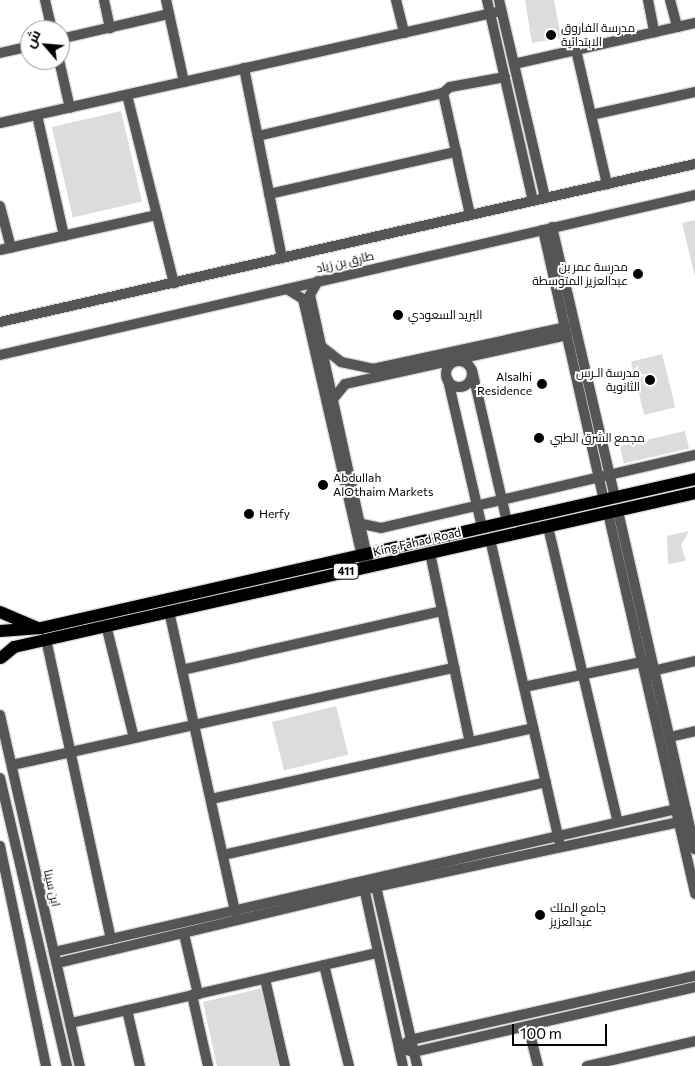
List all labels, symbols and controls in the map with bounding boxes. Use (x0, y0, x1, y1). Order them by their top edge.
north arrow (20, 20, 70, 70)
place label: مدرسة الفاروق الابتدائية (561, 21, 635, 49)
text: ش (20, 27, 44, 50)
marker: مدرسة الفاروق الابتدائية (545, 29, 557, 41)
street label: طارق بن زياد (315, 248, 375, 276)
place label: مدرسة عمر بن عبدالعزيز المتوسطة (532, 260, 628, 288)
marker: مدرسة عمر بن عبدالعزيز المتوسطة (632, 268, 644, 280)
place label: البريد السعودي (408, 308, 483, 322)
marker: البريد السعودي (392, 309, 404, 321)
place label: مدرسة الـرس الثانوية (576, 366, 640, 394)
place label: Alsalhi Residence (477, 370, 532, 398)
marker: مدرسة الـرس الثانوية (644, 374, 656, 386)
marker: Alsalhi Residence (536, 378, 548, 390)
marker: مجمع الشرق الطبي (532, 431, 546, 445)
place label: مجمع الشرق الطبي (550, 431, 645, 445)
place label: Abdullah AlOthaim Markets (333, 471, 433, 499)
marker: Abdullah AlOthaim Markets (317, 479, 329, 491)
place label: Herfy (259, 507, 290, 521)
marker: Herfy (243, 508, 255, 520)
street label: King Fahad Road (371, 525, 463, 559)
road number: 411 (332, 562, 360, 580)
street label: ابن سينا (41, 868, 63, 908)
place label: جامع الملك عبدالعزيز (550, 901, 606, 929)
marker: جامع الملك عبدالعزيز (534, 909, 546, 921)
scale bar (515, 1014, 610, 1046)
text: 100 m (520, 1024, 562, 1042)

